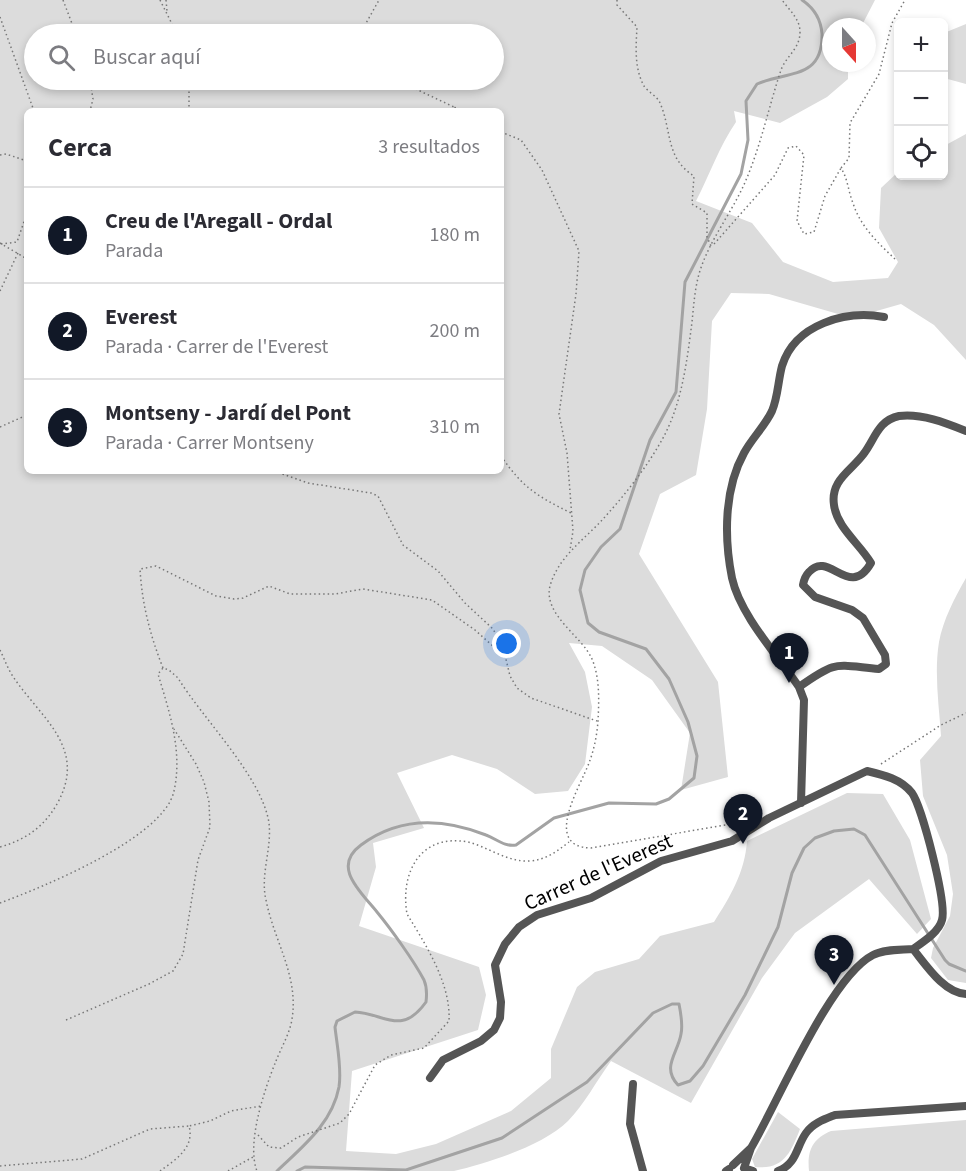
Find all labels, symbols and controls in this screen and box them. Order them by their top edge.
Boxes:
north arrow [822,18,876,72]
map controls [894,18,948,180]
button: + [894,18,948,72]
search box [24,24,504,90]
icon: search [45,41,78,74]
text: Buscar aquí [93,41,201,73]
button: − [894,72,948,126]
button: locate [894,126,948,180]
text: Cerca [48,129,112,166]
text: 3 resultados [378,133,480,161]
text: Creu de l'Aregall - Ordal [105,205,332,237]
text: 1 [62,221,73,249]
text: 180 m [430,221,480,249]
text: Parada [105,237,163,265]
text: Everest [105,301,177,333]
text: 2 [62,317,73,345]
text: 200 m [430,317,480,345]
text: Parada · Carrer de l'Everest [105,333,328,361]
text: Montseny - Jardí del Pont [105,397,351,429]
text: 3 [62,413,73,441]
text: 310 m [430,413,480,441]
text: Parada · Carrer Montseny [105,429,314,457]
your location [492,629,521,658]
pin: 1 [770,634,808,683]
pin: 2 [724,794,762,844]
street label: Carrer de l'Everest [519,826,677,918]
pin: 3 [814,936,854,985]

